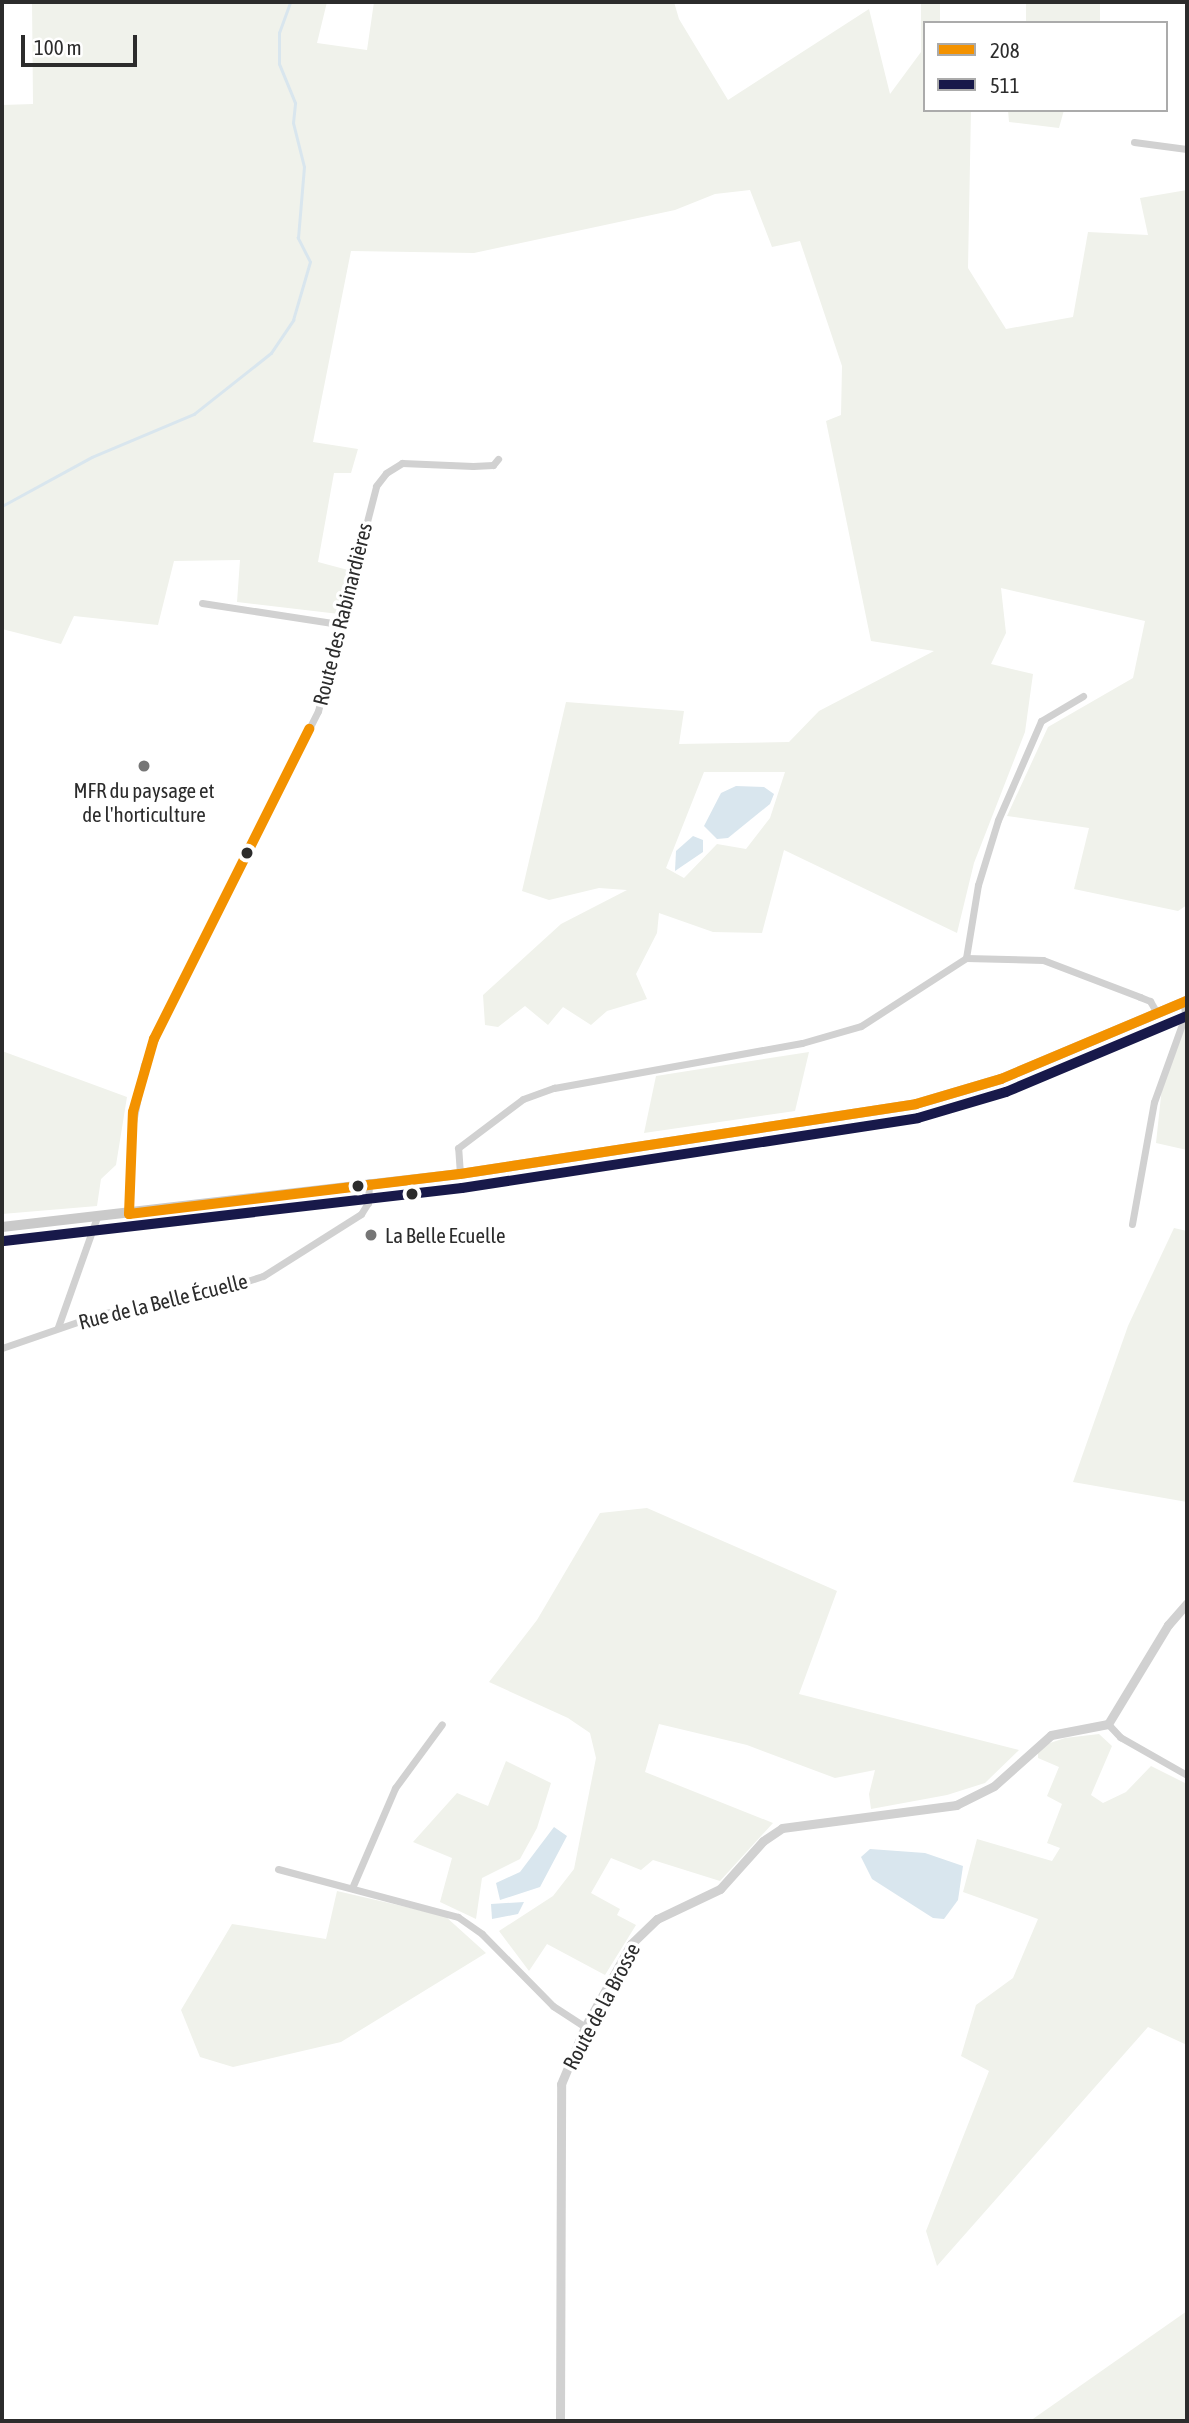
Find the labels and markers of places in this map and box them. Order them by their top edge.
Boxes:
marker: MFR du paysage et de l'horticulture [136,758,152,774]
place label: MFR du paysage et de l'horticulture [73,777,215,827]
unlabelled marker [240,846,254,860]
unlabelled marker [351,1179,365,1193]
unlabelled marker [405,1187,419,1201]
place label: La Belle Ecuelle [385,1222,505,1248]
marker: La Belle Ecuelle [363,1227,379,1243]

